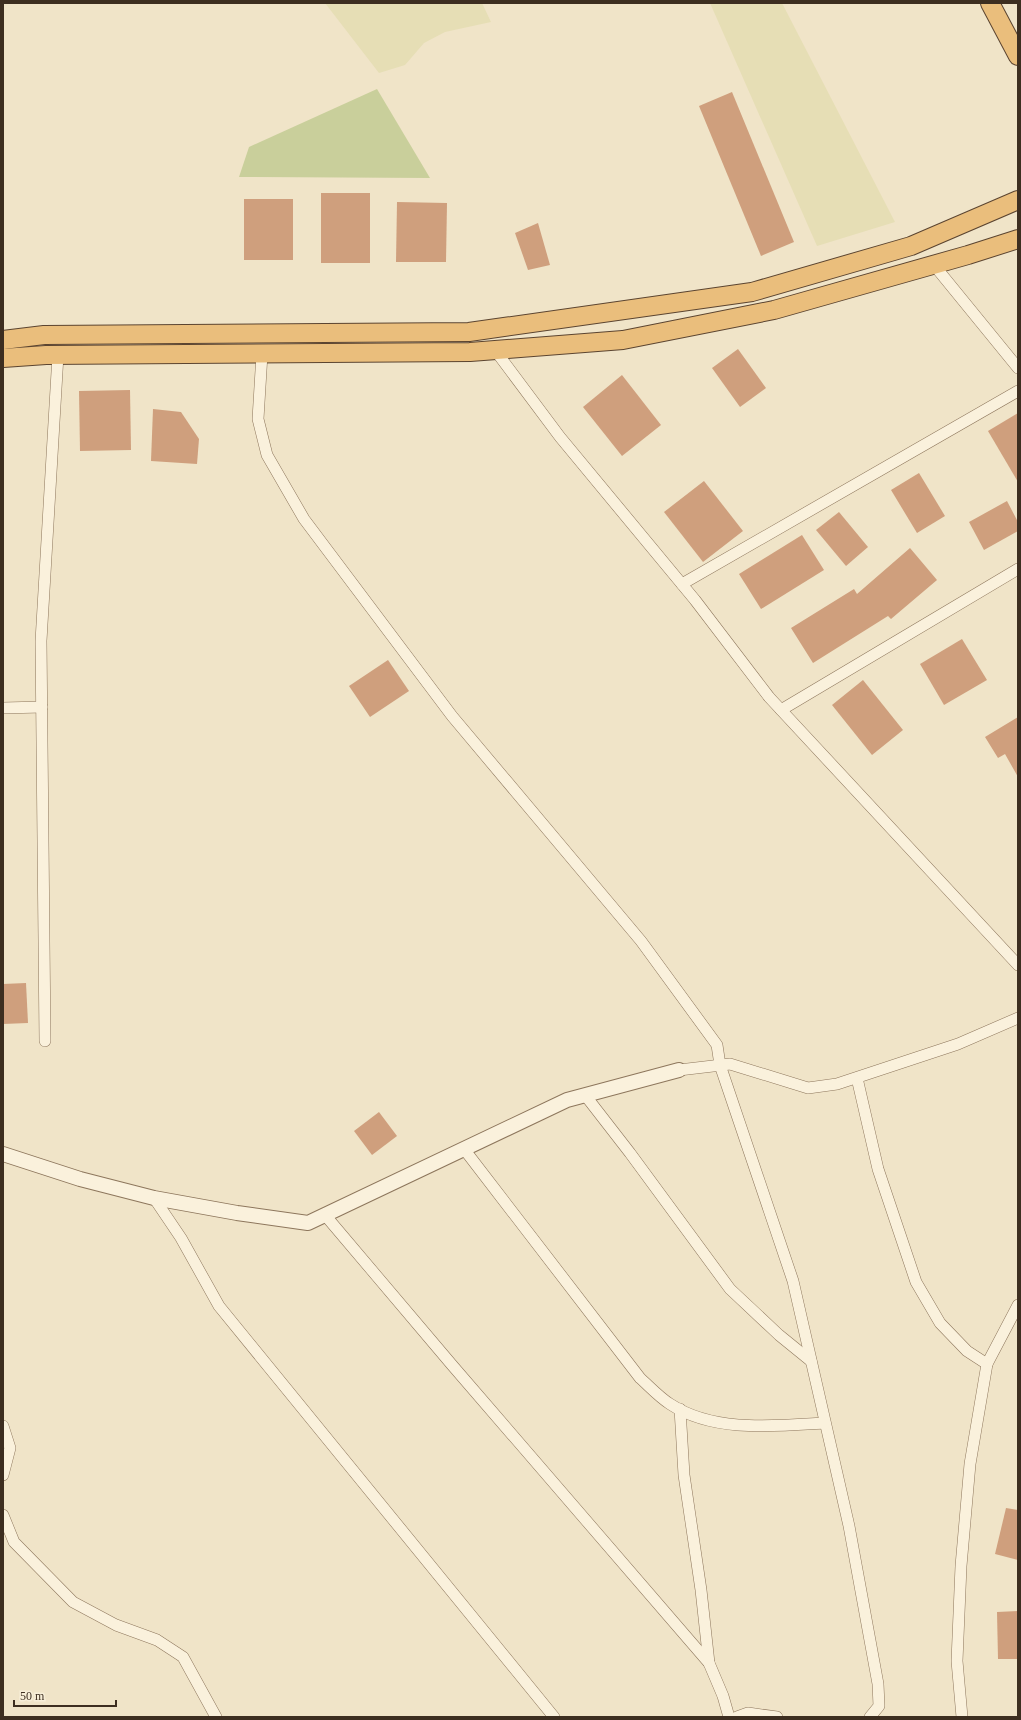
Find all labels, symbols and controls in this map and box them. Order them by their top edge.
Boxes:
scale bar [14,1682,116,1708]
text: 50 m [20,1689,45,1703]

